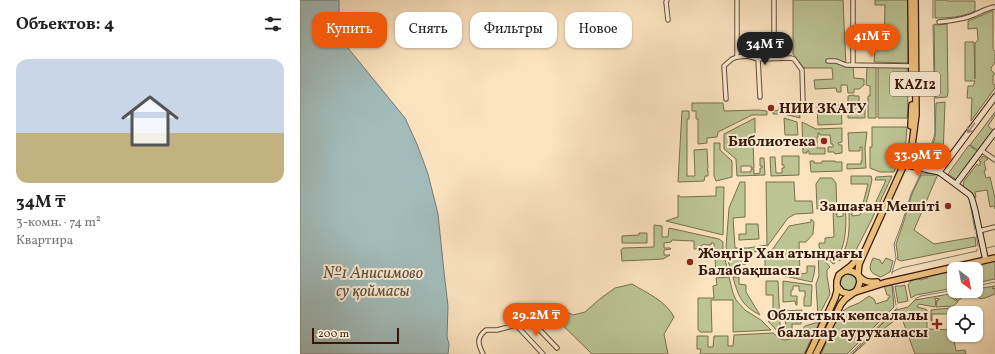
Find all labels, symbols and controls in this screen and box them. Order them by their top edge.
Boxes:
chip: Купить [312,12,387,48]
chip: Снять [395,12,462,48]
chip: Фильтры [470,12,557,48]
chip: Новое [565,12,632,48]
text: Объектов: 4 [16,13,114,36]
icon: filters [262,13,284,35]
pin: 41M ₸ [844,24,900,58]
text: 41M ₸ [854,28,890,46]
pin: 34M ₸ [737,32,793,66]
text: 34M ₸ [746,36,784,54]
road number: KAZ12 [890,72,940,96]
icon: home [114,85,186,157]
place label: НИИ ЗКАТУ [779,99,866,120]
marker: НИИ ЗКАТУ [766,103,776,113]
one-way arrow [967,122,976,133]
place label: Библиотека [728,132,816,153]
marker: Библиотека [819,136,829,146]
pin: 33.9M ₸ [881,143,955,177]
text: 33.9M ₸ [894,147,942,165]
text: 34M ₸ [16,191,66,214]
place label: Зашаған Мешіті [819,197,940,218]
marker: Зашаған Мешіті [943,201,953,211]
text: 3-комн. · 74 m² [16,214,101,232]
text: Квартира [16,232,73,250]
place label: Жәңгір Хан атындағы Балабақшасы [698,244,863,282]
marker: Жәңгір Хан атындағы Балабақшасы [685,257,695,267]
north arrow [947,262,983,298]
map controls [947,262,983,342]
water label: №1 Анисимово су қоймасы [323,263,424,303]
pin: 29.2M ₸ [499,303,573,337]
place label: Облыстық көпсалалы балалар ауруханасы [767,306,928,344]
button: locate [947,306,983,342]
text: 29.2M ₸ [512,307,560,325]
marker: Облыстық көпсалалы балалар ауруханасы [931,318,943,330]
scale bar [312,326,399,345]
text: 200 m [318,327,349,342]

